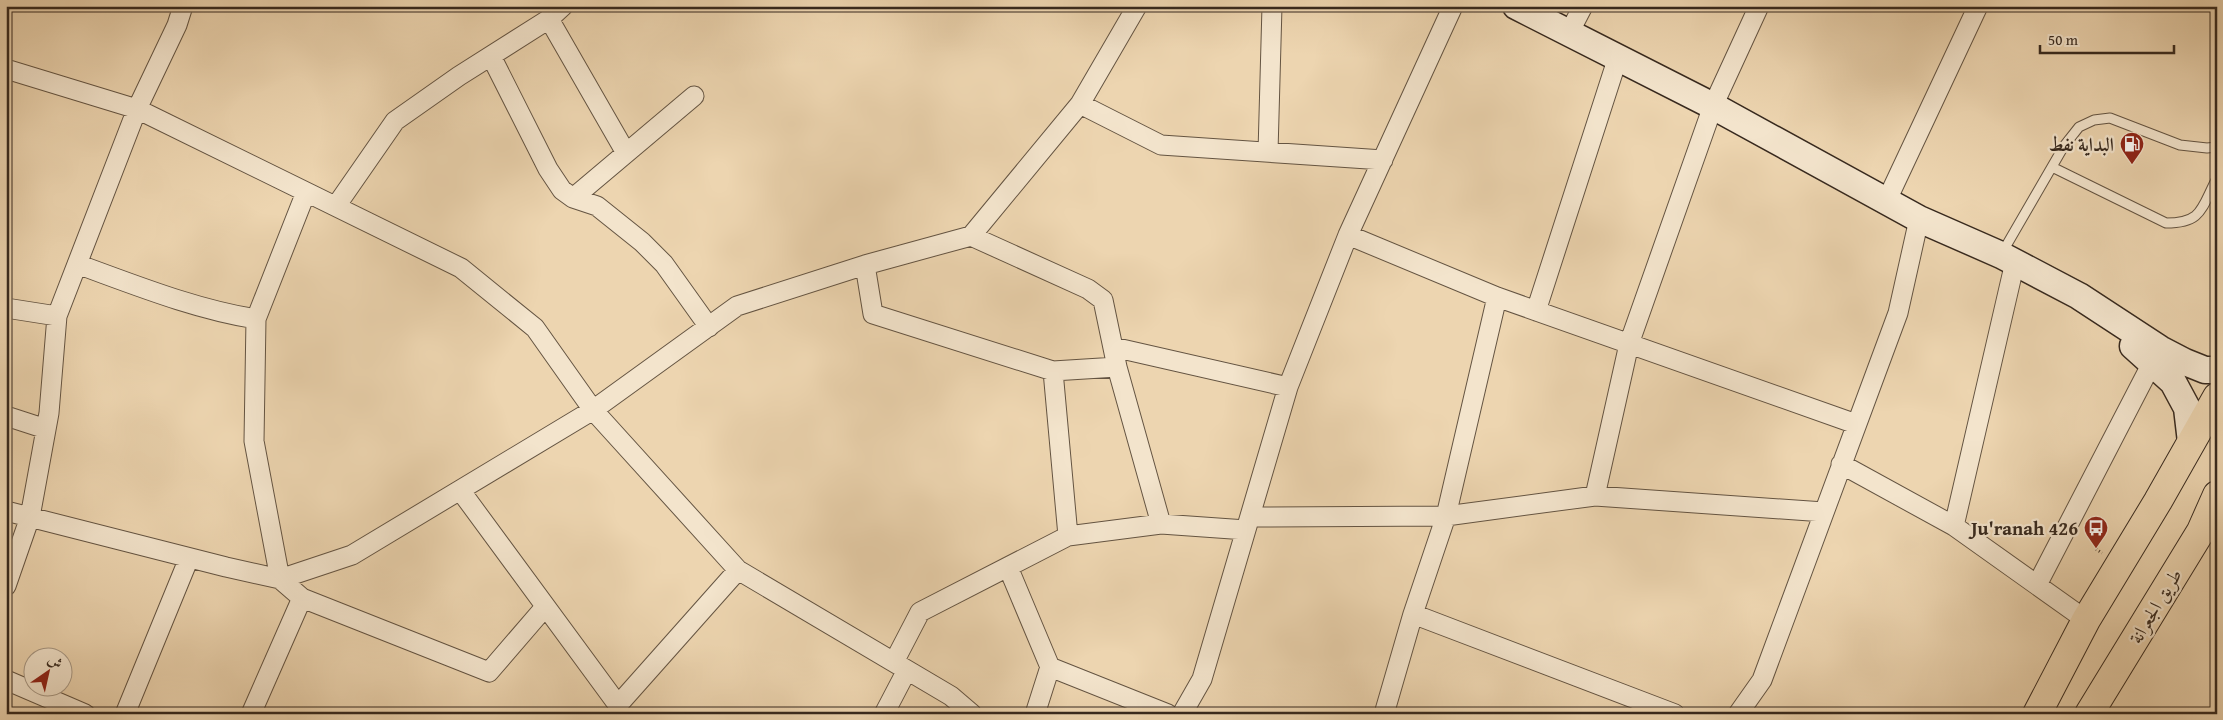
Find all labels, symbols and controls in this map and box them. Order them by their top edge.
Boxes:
scale bar [2040,22,2174,54]
text: 50 m [2048,29,2079,50]
place label: البداية نفط [2049,130,2114,158]
fuel station icon: البداية نفط [2119,131,2145,165]
place label: Ju'ranah 426 [1968,514,2078,542]
bus stop icon: Ju'ranah 426 [2083,515,2109,549]
street label: طريق الجعرانة [2122,563,2188,649]
north arrow [22,648,72,698]
text: ش [44,649,67,673]

